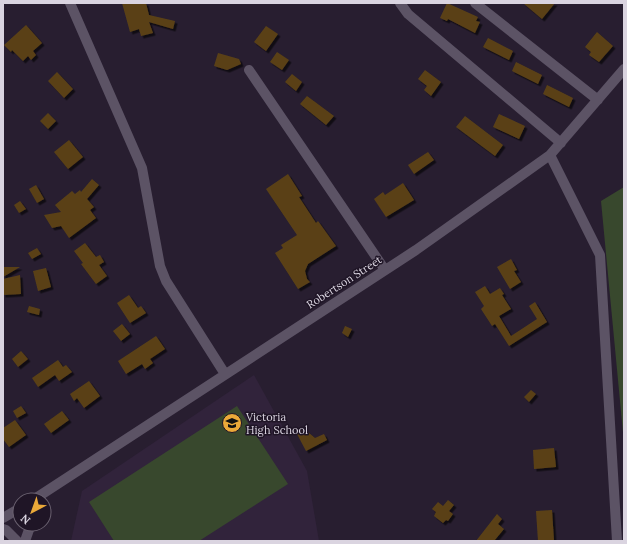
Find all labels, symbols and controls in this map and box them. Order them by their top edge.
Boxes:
street label: Robertson Street [304,252,385,312]
place label: Victoria High School [245,410,308,437]
school or university icon: Victoria High School [221,412,243,434]
north arrow [12,492,52,532]
text: N [17,511,33,528]

